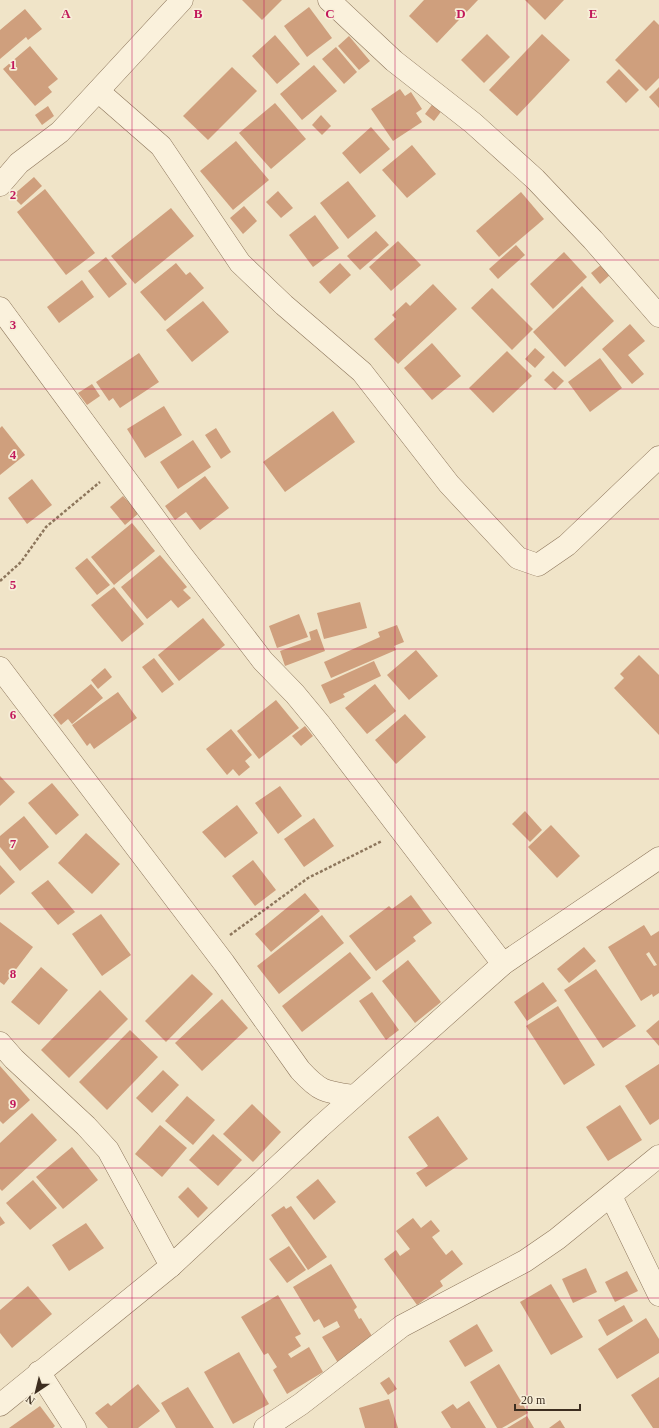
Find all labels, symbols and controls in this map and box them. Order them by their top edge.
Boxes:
text: A [61,6,71,21]
text: B [194,6,203,21]
text: C [325,6,335,21]
text: D [456,6,466,21]
text: E [589,6,597,21]
text: 1 [10,57,16,72]
text: 2 [10,187,16,202]
text: 3 [10,317,17,332]
text: 4 [10,447,17,462]
text: 5 [10,577,17,592]
text: 6 [10,707,17,722]
text: 7 [10,836,17,851]
text: 8 [10,966,17,981]
text: 9 [10,1096,17,1111]
north arrow [16,1372,56,1412]
scale bar [515,1386,580,1412]
text: N [24,1393,37,1407]
text: 20 m [521,1393,546,1407]

